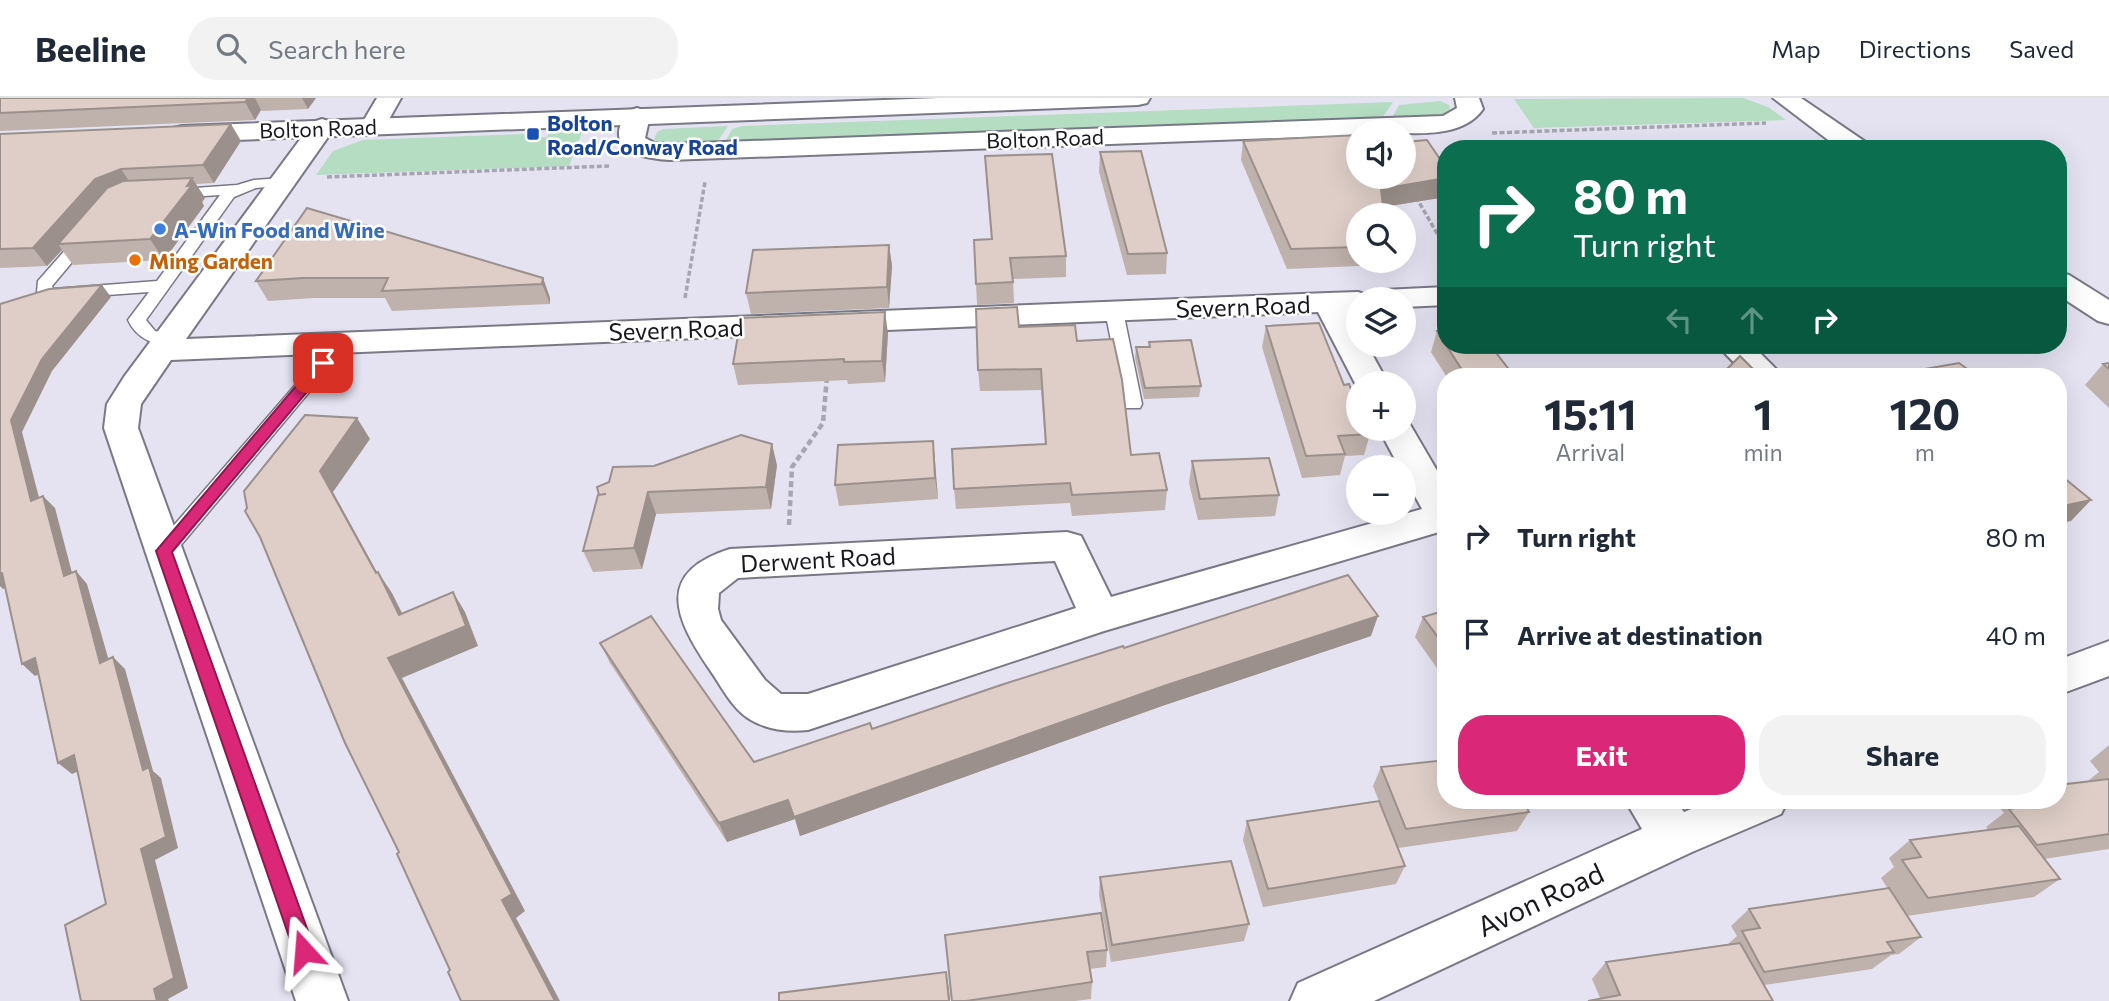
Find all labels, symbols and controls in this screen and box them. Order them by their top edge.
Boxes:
search box [188,17,678,80]
text: Beeline [35,28,146,69]
icon: search [212,29,250,67]
text: Search here [268,33,406,64]
text: Map [1771,34,1821,63]
text: Directions [1859,34,1971,63]
text: Saved [2009,34,2074,63]
place label: Bolton Road/Conway Road [547,110,738,159]
street label: Bolton Road [259,113,377,143]
map controls [1346,119,1416,525]
button: sound [1346,119,1416,189]
street label: Bolton Road [986,123,1104,153]
marker: Bolton Road/Conway Road [525,126,541,142]
text: 80 m [1573,164,1688,224]
icon: right [1458,168,1549,259]
button: search [1346,203,1416,273]
place label: A-Win Food and Wine [174,217,385,242]
marker: A-Win Food and Wine [152,221,168,237]
text: Turn right [1573,224,1716,264]
place label: Ming Garden [149,248,273,273]
marker: Ming Garden [127,252,143,268]
button: layers [1346,287,1416,357]
street label: Severn Road [1175,289,1311,323]
icon: left [1660,301,1698,339]
icon: ahead [1733,301,1771,339]
icon: right [1806,301,1844,339]
street label: Severn Road [608,312,744,346]
pin [293,333,353,393]
icon: arrive [304,344,342,382]
button: + [1346,371,1416,441]
text: 15:11 [1544,387,1637,439]
text: 1 [1754,387,1773,439]
text: 120 [1890,387,1960,439]
text: Arrival [1555,438,1625,466]
text: min [1743,438,1783,466]
text: m [1915,438,1935,466]
button: − [1346,455,1416,525]
icon: right [1458,517,1496,555]
text: Turn right [1517,521,1636,552]
text: 80 m [1986,521,2046,552]
street label: Derwent Road [740,540,896,578]
icon: arrive [1458,615,1496,653]
text: Arrive at destination [1517,619,1763,650]
text: 40 m [1986,619,2046,650]
button: Exit [1458,715,1745,795]
button: Share [1759,715,2046,795]
street label: Avon Road [1471,855,1609,943]
position arrow [267,914,341,988]

